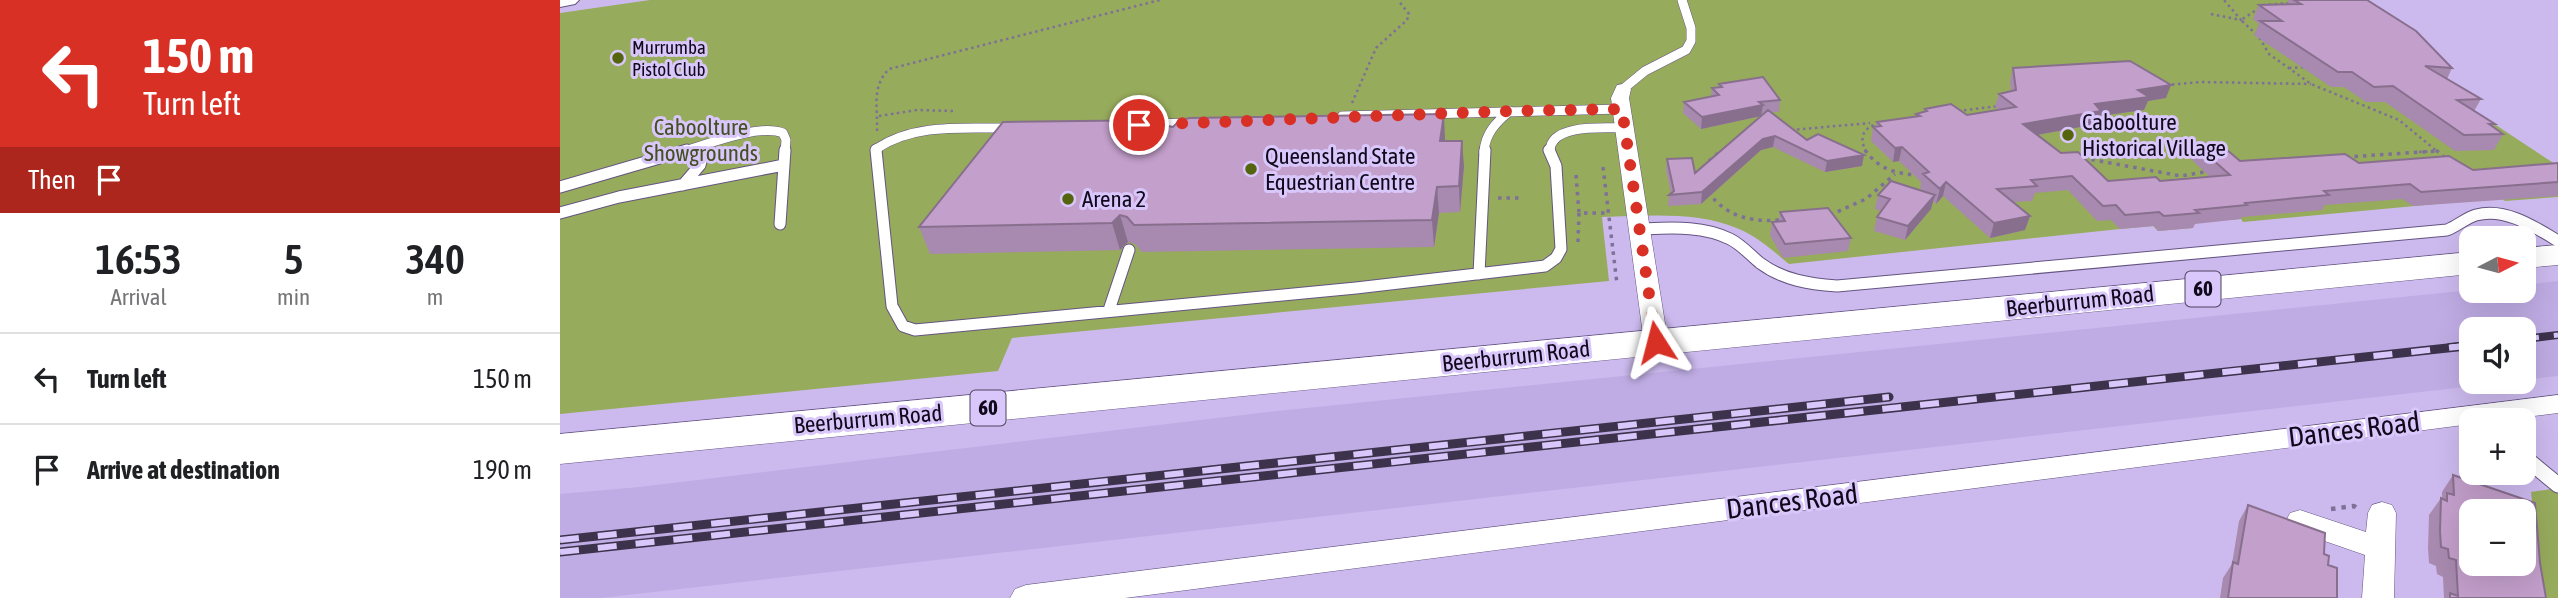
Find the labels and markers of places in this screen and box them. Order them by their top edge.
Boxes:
place label: Murrumba Pistol Club [632,36,706,80]
marker: Murrumba Pistol Club [610,50,626,66]
pin [1109,95,1169,155]
place label: Caboolture Historical Village [2082,109,2226,161]
marker: Caboolture Historical Village [2060,127,2076,143]
place label: Queensland State Equestrian Centre [1265,143,1415,195]
marker: Queensland State Equestrian Centre [1243,161,1259,177]
place label: Arena 2 [1082,186,1146,212]
marker: Arena 2 [1060,191,1076,207]

